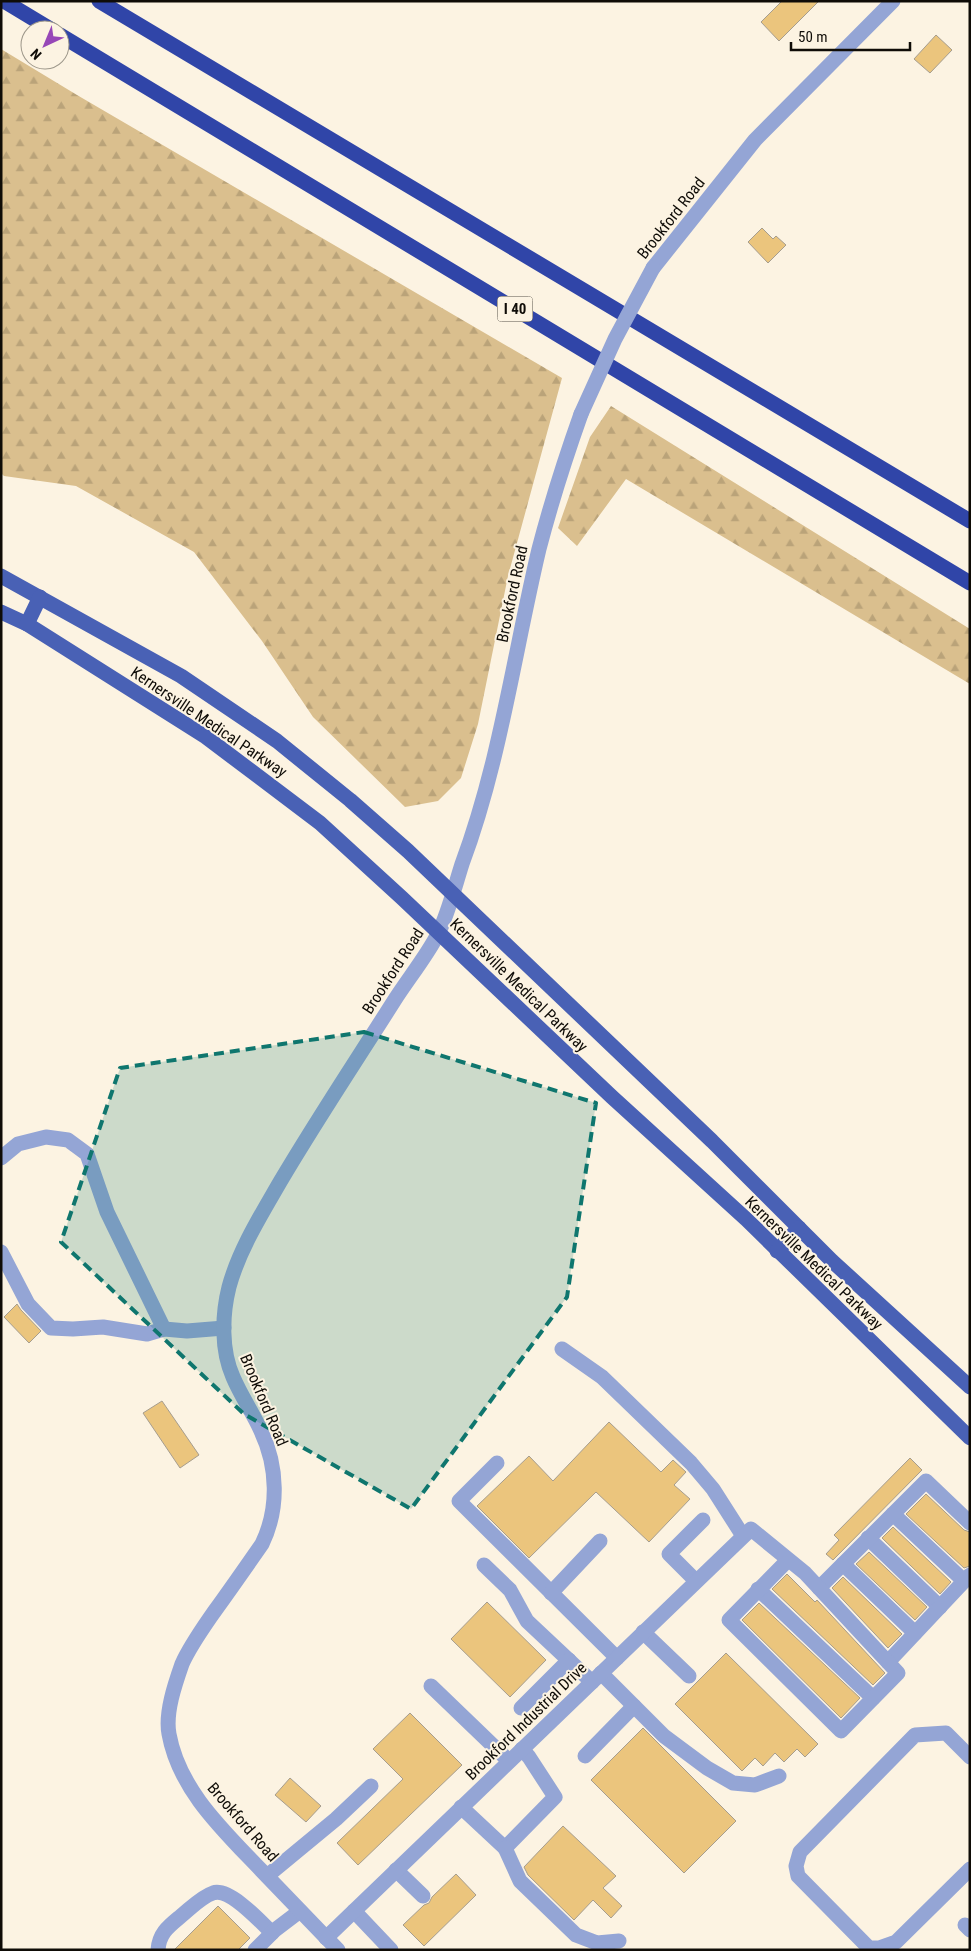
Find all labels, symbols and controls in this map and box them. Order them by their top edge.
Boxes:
north arrow [20,20,70,70]
scale bar [791,20,910,52]
text: 50 m [798,28,828,46]
text: N [27,46,45,63]
street label: Brookford Road [633,173,709,263]
road number: I 40 [498,296,532,322]
street label: Brookford Road [492,544,532,644]
street label: Kernersville Medical Parkway [127,663,291,782]
street label: Kernersville Medical Parkway [446,914,592,1056]
street label: Brookford Road [358,925,428,1017]
street label: Kernersville Medical Parkway [741,1192,887,1334]
street label: Brookford Road [236,1351,292,1449]
street label: Brookford Industrial Drive [461,1658,591,1784]
street label: Brookford Road [204,1779,282,1865]

